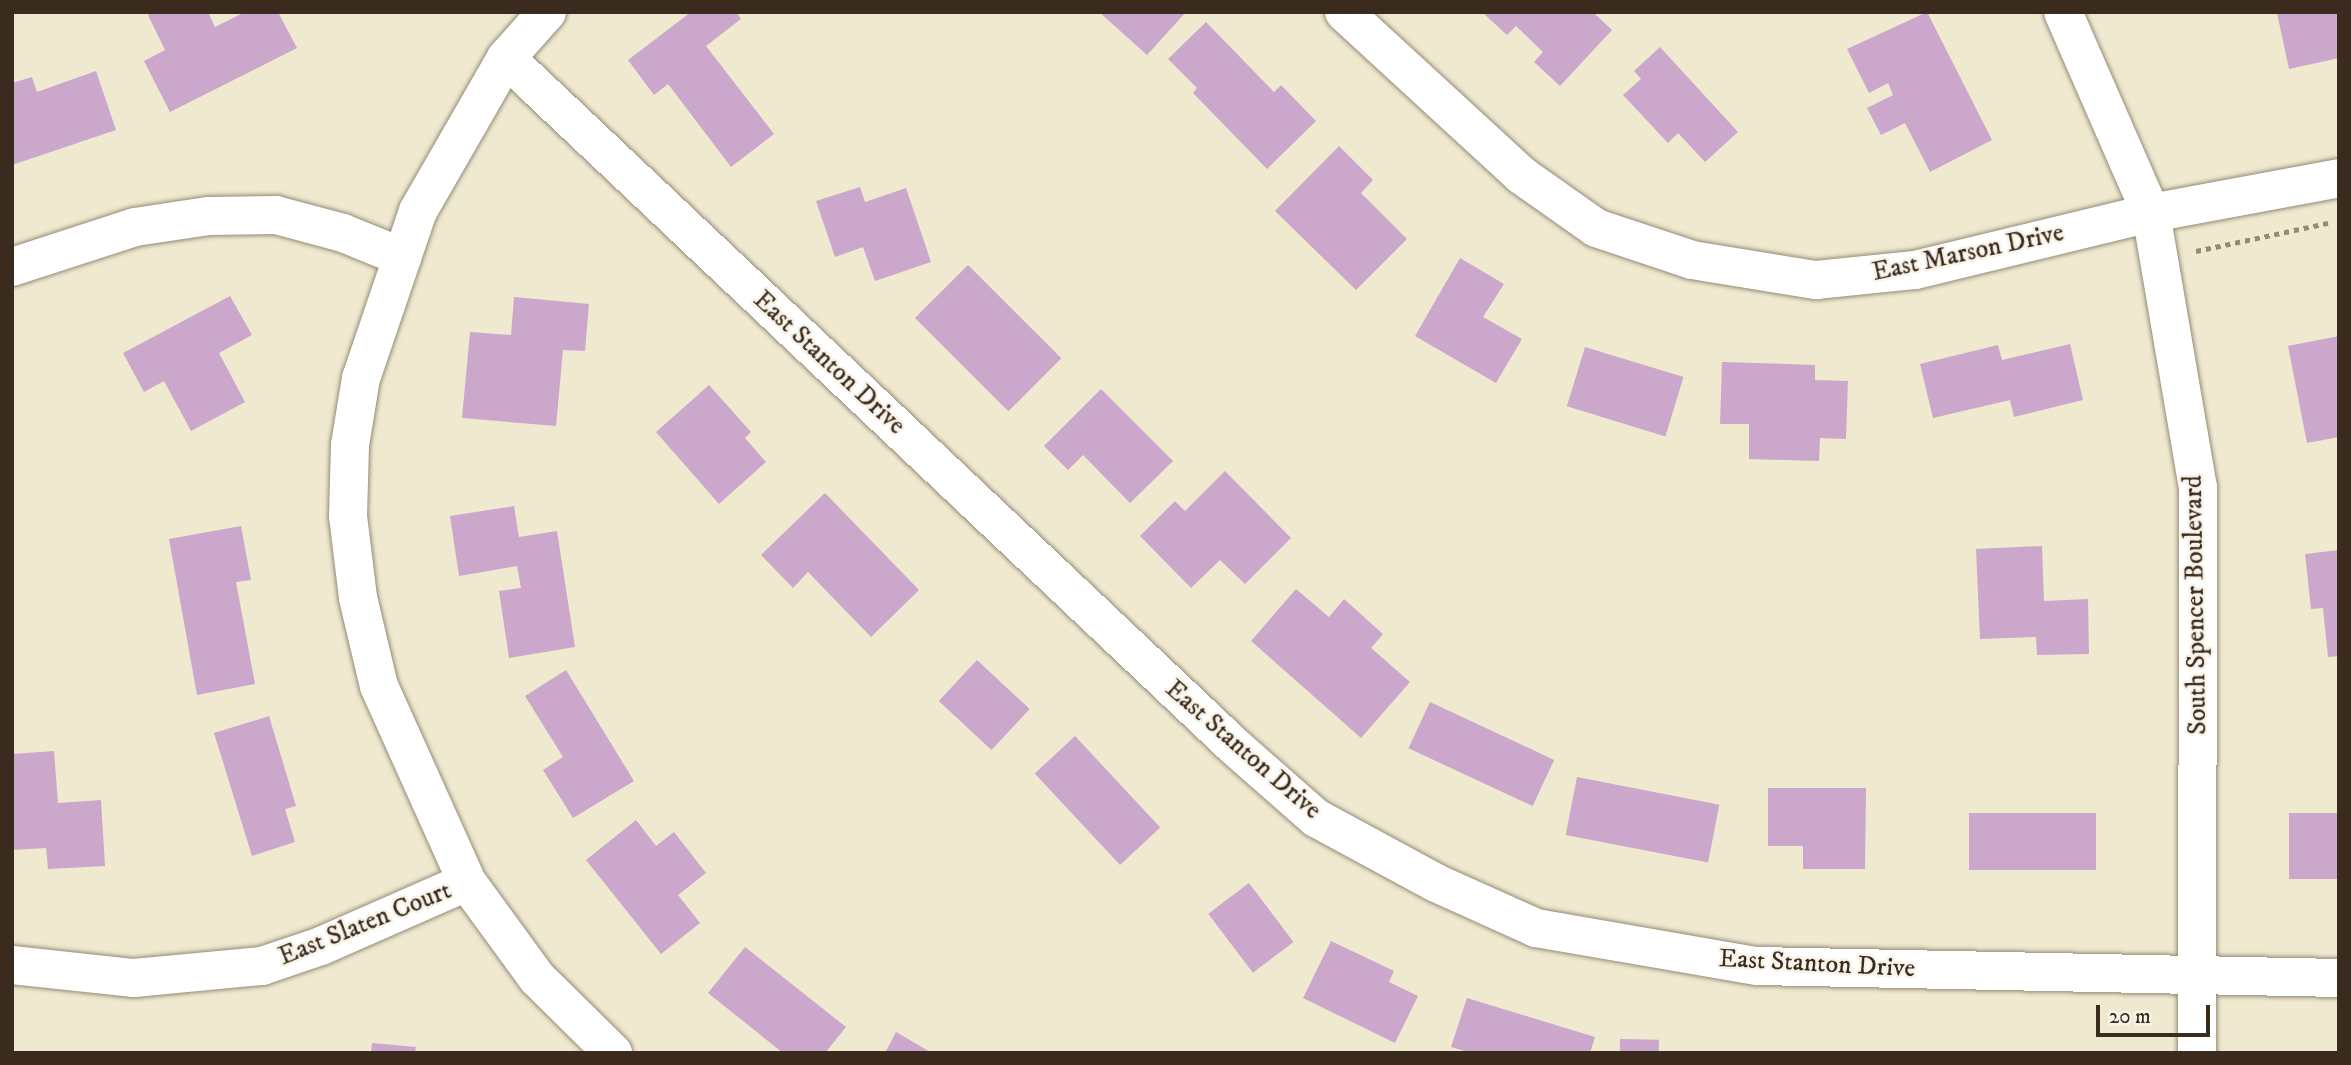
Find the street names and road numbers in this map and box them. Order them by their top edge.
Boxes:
street label: East Marson Drive [1869,217,2067,289]
street label: East Stanton Drive [747,285,911,441]
street label: South Spencer Boulevard [2178,475,2214,735]
street label: East Stanton Drive [1159,674,1327,826]
street label: East Slaten Court [274,875,456,973]
street label: East Stanton Drive [1718,943,1916,985]

